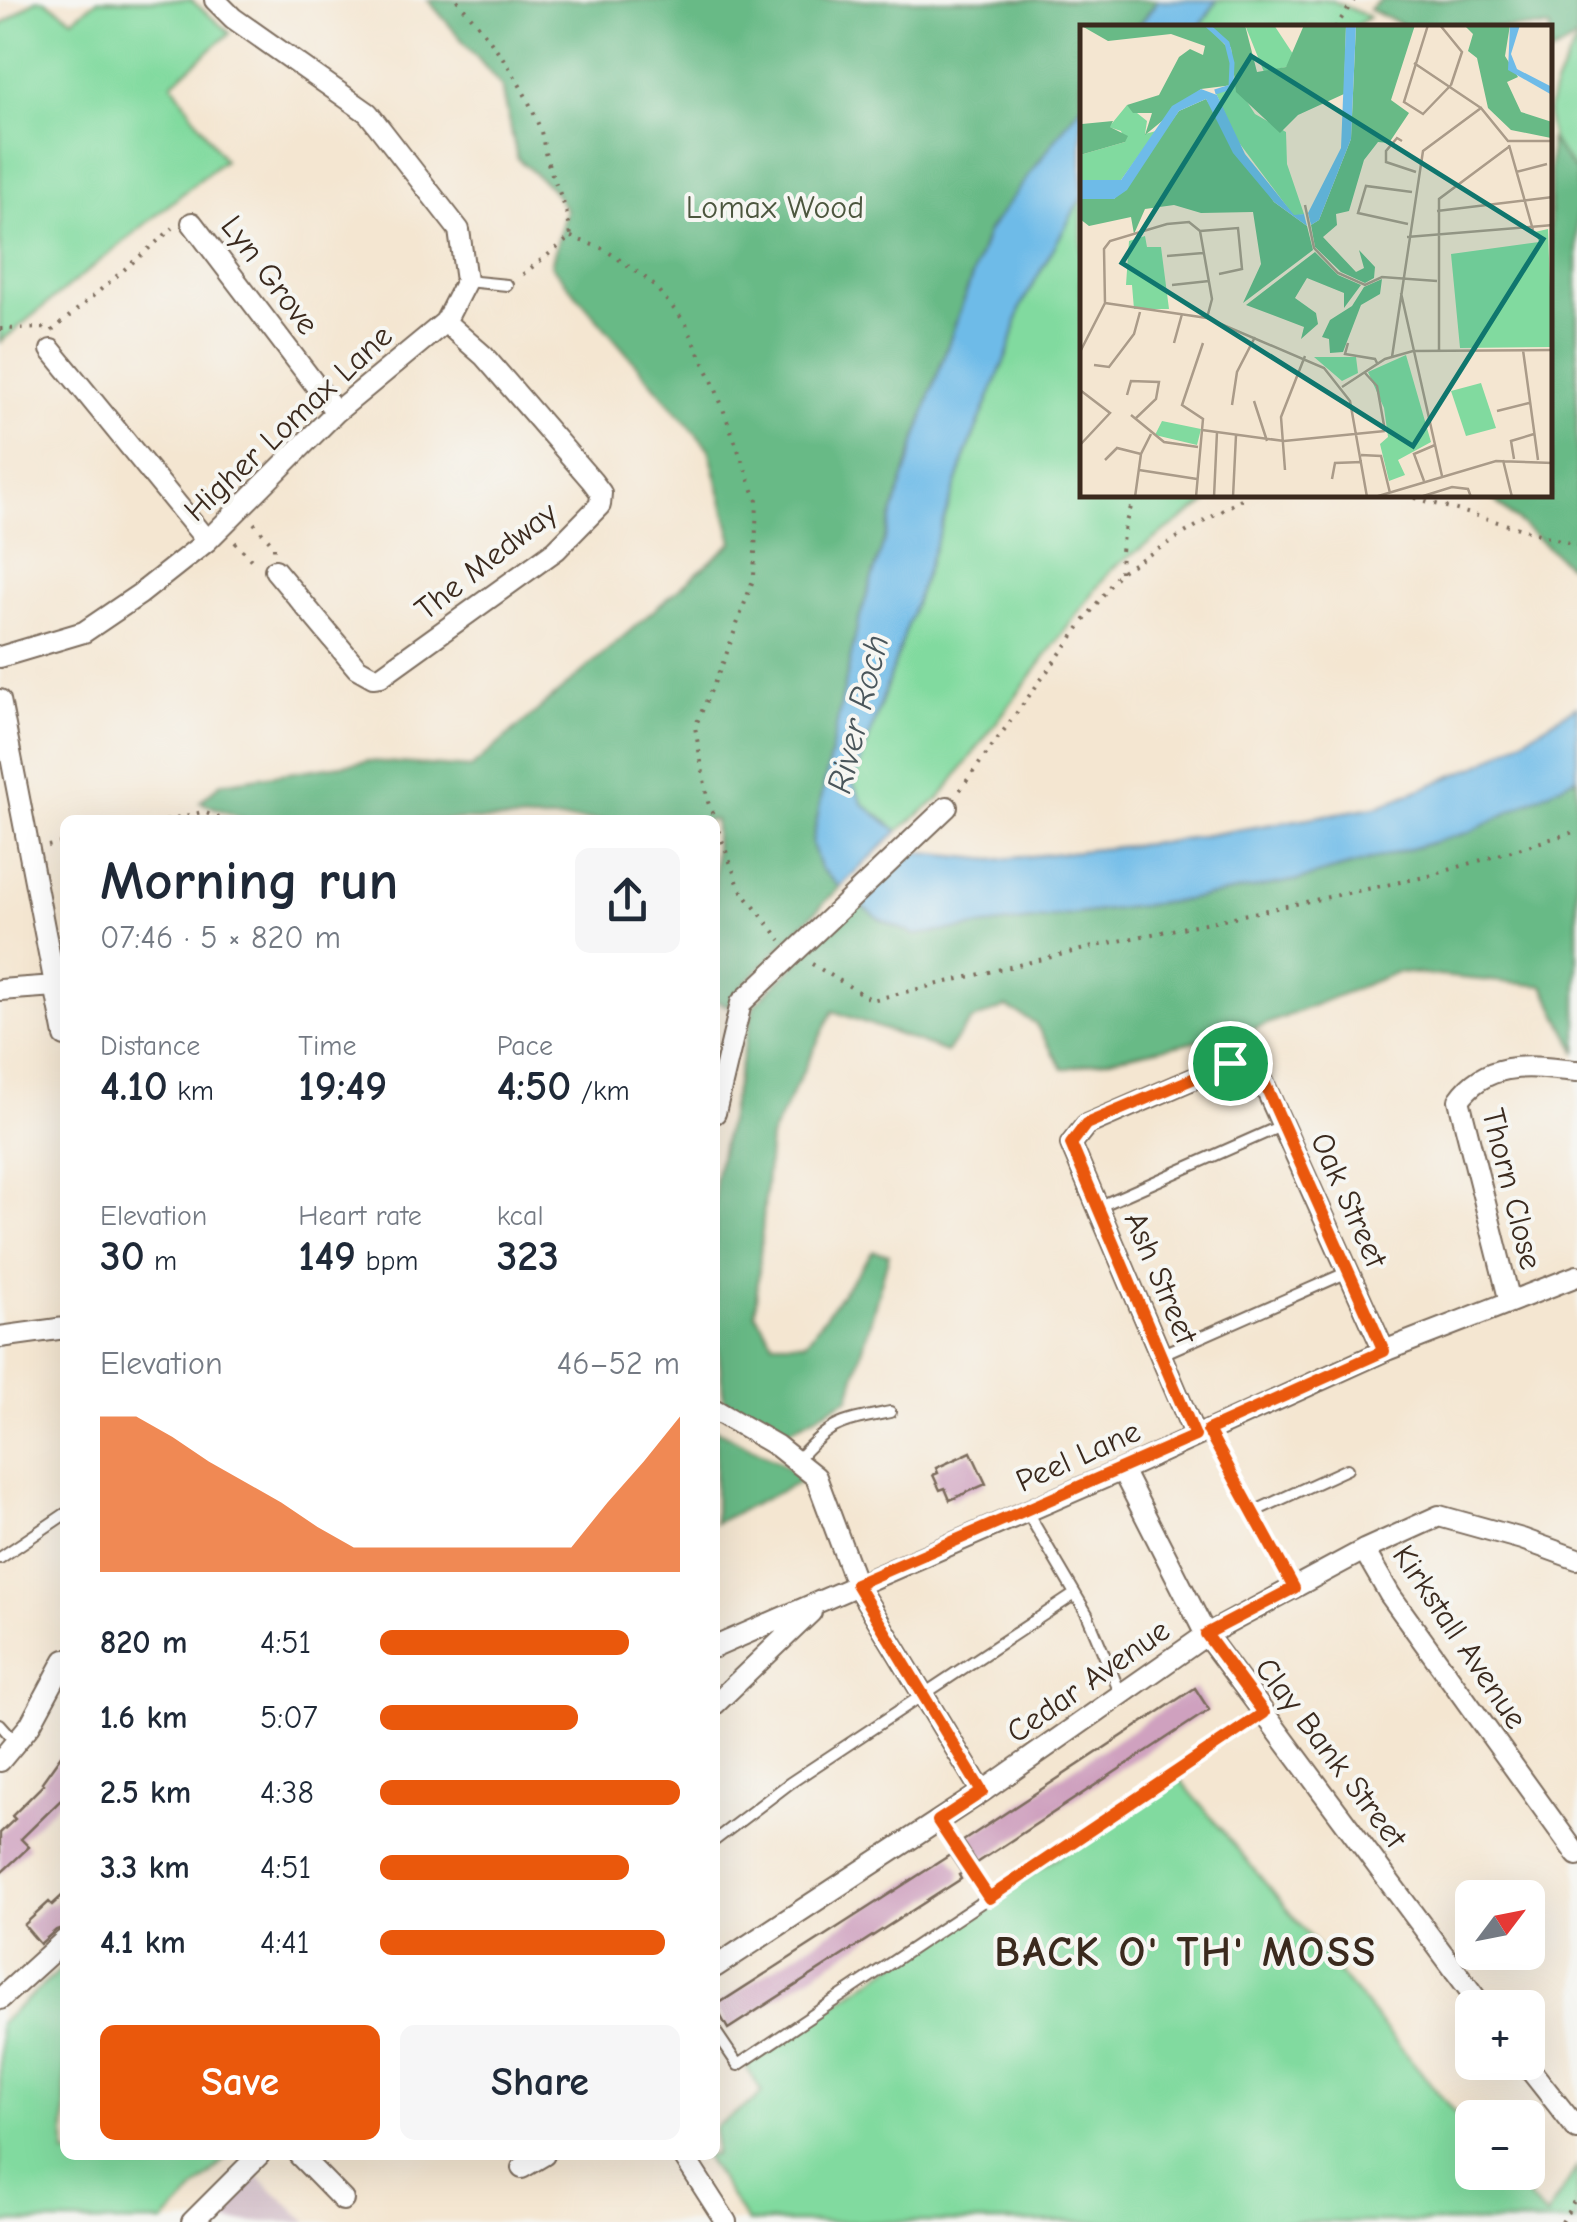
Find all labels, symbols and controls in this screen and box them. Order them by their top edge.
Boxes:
inset map [1080,25,1552,498]
park label: Lomax Wood [686,189,864,226]
street label: Lyn Grove [213,208,327,342]
street label: Higher Lomax Lane [176,317,400,529]
street label: The Medway [408,494,565,628]
water label: River Roch [819,631,897,797]
button: share [575,848,680,953]
text: Morning run [100,849,398,913]
text: 07:46 · 5 × 820 m [100,919,341,956]
pin [1188,1021,1273,1106]
text: Distance [100,1030,200,1062]
text: Time [298,1030,356,1062]
text: Pace [497,1030,553,1062]
icon: arrive [1203,1036,1258,1091]
text: 4.10 [100,1062,168,1111]
text: 19:49 [298,1062,387,1111]
text: 4:50 [497,1062,571,1111]
text: km [168,1075,214,1107]
text: /km [571,1075,630,1107]
street label: Thorn Close [1474,1105,1550,1273]
street label: Oak Street [1303,1127,1395,1274]
text: Elevation [100,1200,207,1232]
text: Heart rate [298,1200,422,1232]
text: kcal [497,1200,544,1232]
street label: Ash Street [1117,1206,1206,1350]
text: 30 [100,1232,145,1281]
text: 149 [298,1232,356,1281]
text: 323 [497,1232,559,1281]
text: m [145,1245,177,1277]
text: bpm [356,1245,418,1277]
text: Elevation [100,1345,223,1382]
text: 46–52 m [557,1345,680,1382]
street label: Peel Lane [1010,1412,1146,1500]
street label: Kirkstall Avenue [1385,1538,1535,1736]
street label: Cedar Avenue [1000,1611,1176,1751]
text: 820 m [100,1624,188,1661]
text: 4:51 [260,1624,311,1661]
street label: Clay Bank Street [1247,1651,1415,1856]
text: 1.6 km [100,1699,188,1736]
text: 5:07 [260,1699,318,1736]
text: 2.5 km [100,1774,191,1811]
text: 4:38 [260,1774,314,1811]
text: 3.3 km [100,1849,190,1886]
text: 4:51 [260,1849,311,1886]
north arrow [1455,1880,1545,1970]
map controls [1455,1880,1545,2190]
text: 4.1 km [100,1924,186,1961]
text: 4:41 [260,1924,309,1961]
district label: BACK O' TH' MOSS [994,1928,1378,1977]
button: + [1455,1990,1545,2080]
button: Save [100,2025,380,2140]
button: Share [400,2025,680,2140]
button: − [1455,2100,1545,2190]

